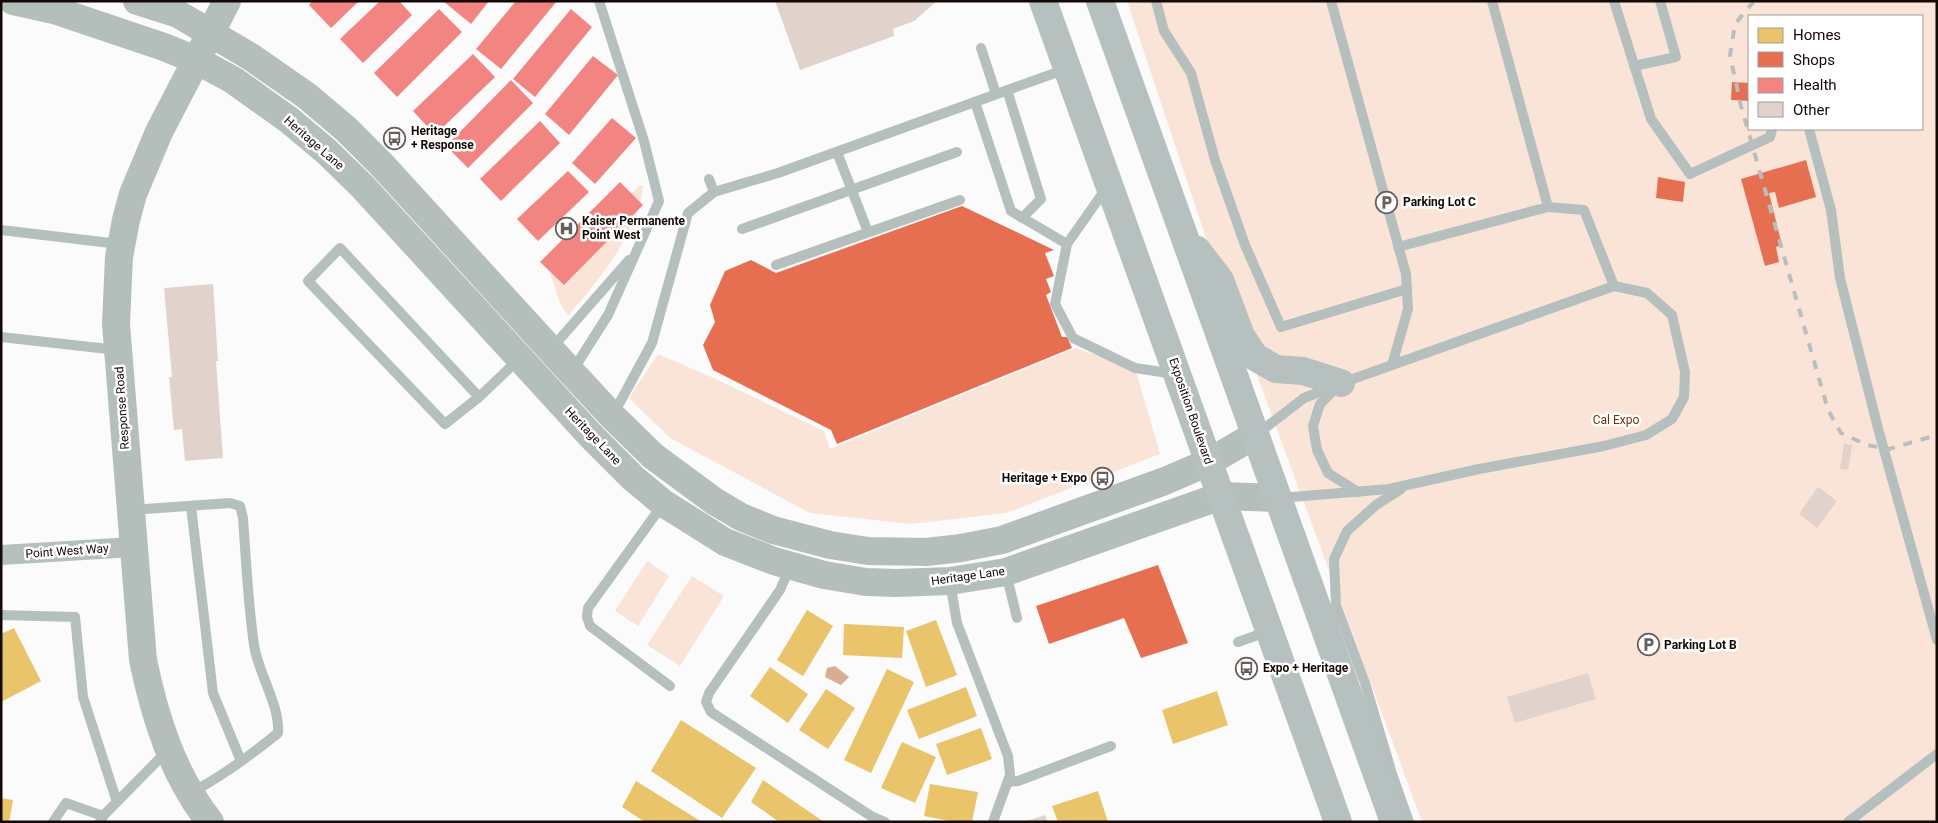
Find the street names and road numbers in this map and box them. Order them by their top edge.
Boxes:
street label: Heritage Lane [281,113,347,173]
street label: Exposition Boulevard [1166,356,1216,466]
street label: Response Road [112,366,132,450]
street label: Heritage Lane [562,404,624,468]
street label: Point West Way [25,541,109,561]
street label: Heritage Lane [930,564,1006,588]

